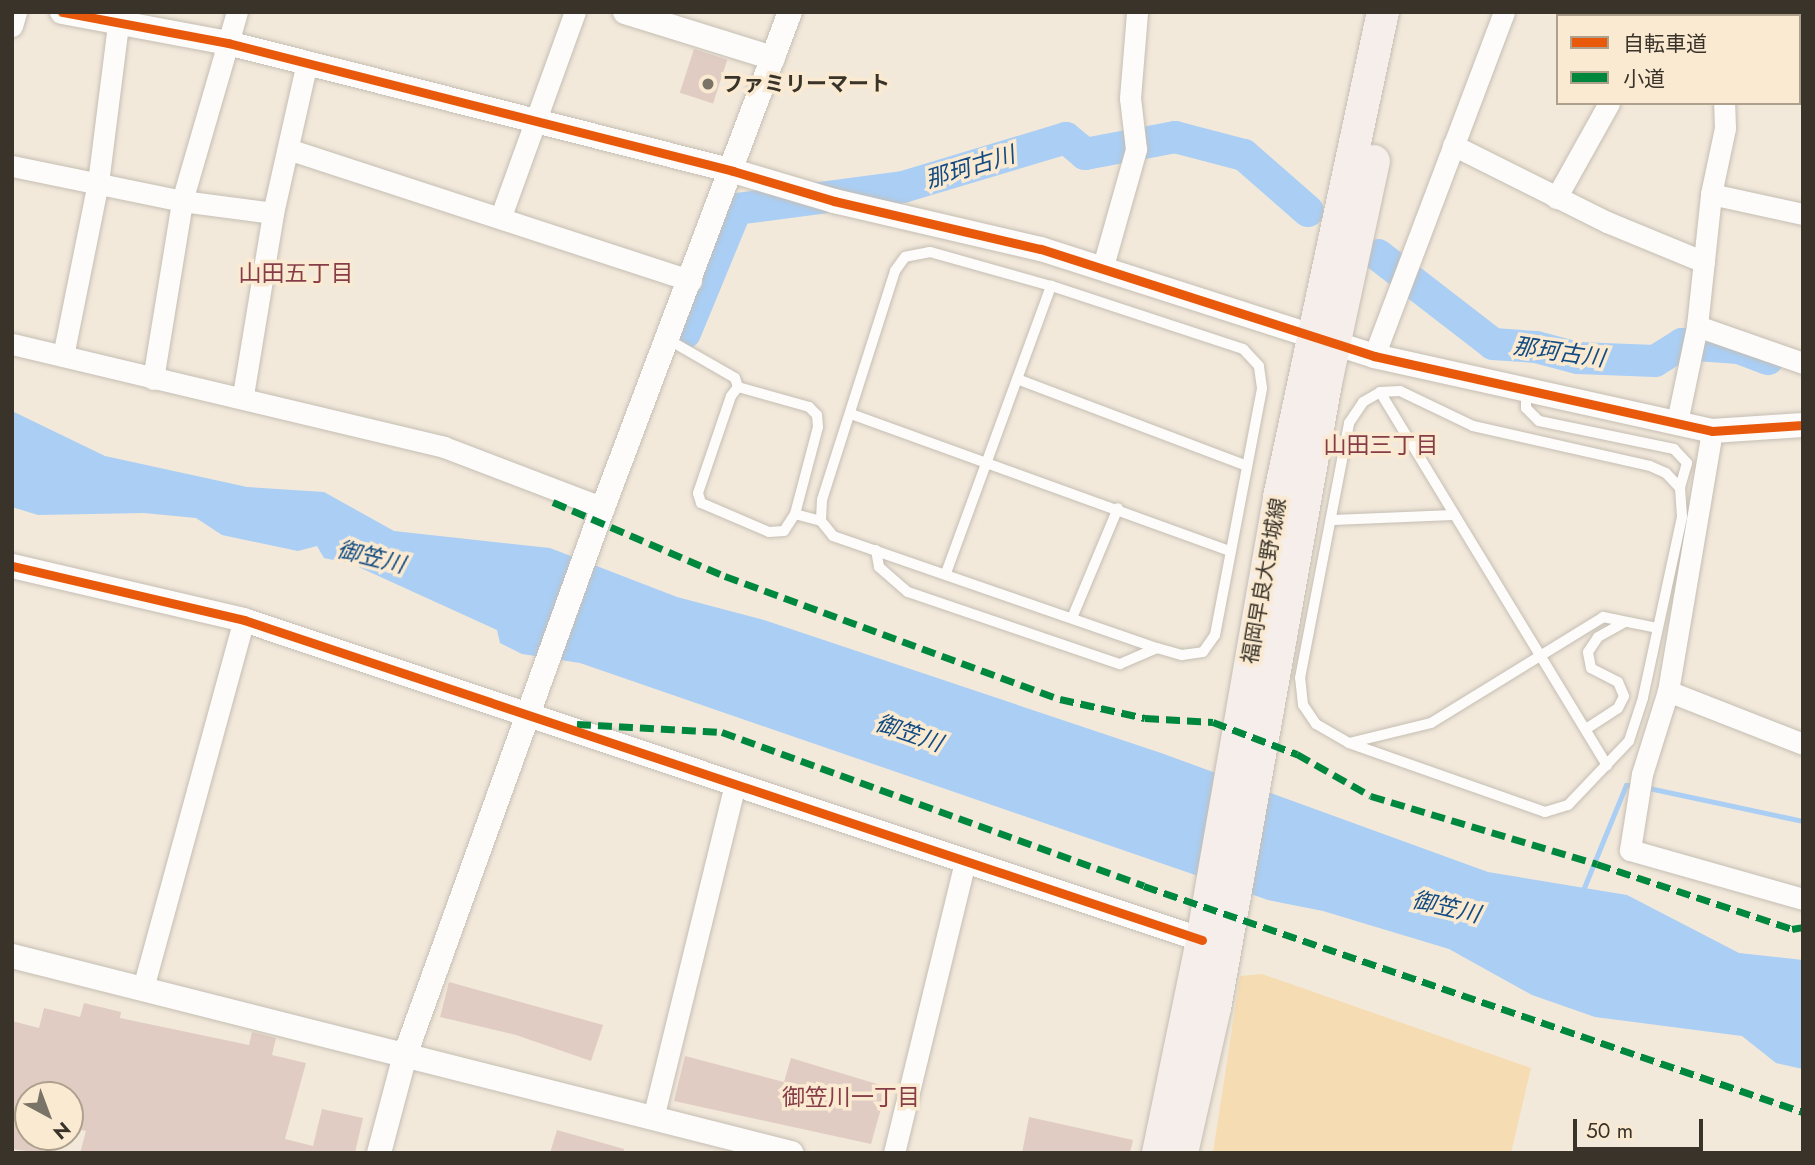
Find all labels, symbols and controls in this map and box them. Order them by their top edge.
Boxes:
legend [1556,14,1801,105]
text: 自転車道 [1623,29,1707,59]
text: 小道 [1623,64,1665,94]
place label: ファミリーマート [722,71,890,97]
marker: ファミリーマート [700,76,716,92]
water label: 那珂古川 [922,140,1018,194]
district label: 山田五丁目 [239,259,353,287]
water label: 那珂古川 [1512,332,1606,372]
district label: 山田三丁目 [1324,431,1438,459]
street label: 福岡早良大野城線 [1237,496,1291,666]
water label: 御笠川 [334,535,408,579]
water label: 御笠川 [872,709,946,757]
water label: 御笠川 [1409,886,1483,928]
north arrow [14,1081,84,1151]
district label: 御笠川一丁目 [782,1083,920,1111]
scale bar [1577,1106,1706,1150]
text: N [47,1116,76,1146]
text: 50 m [1586,1116,1633,1146]

